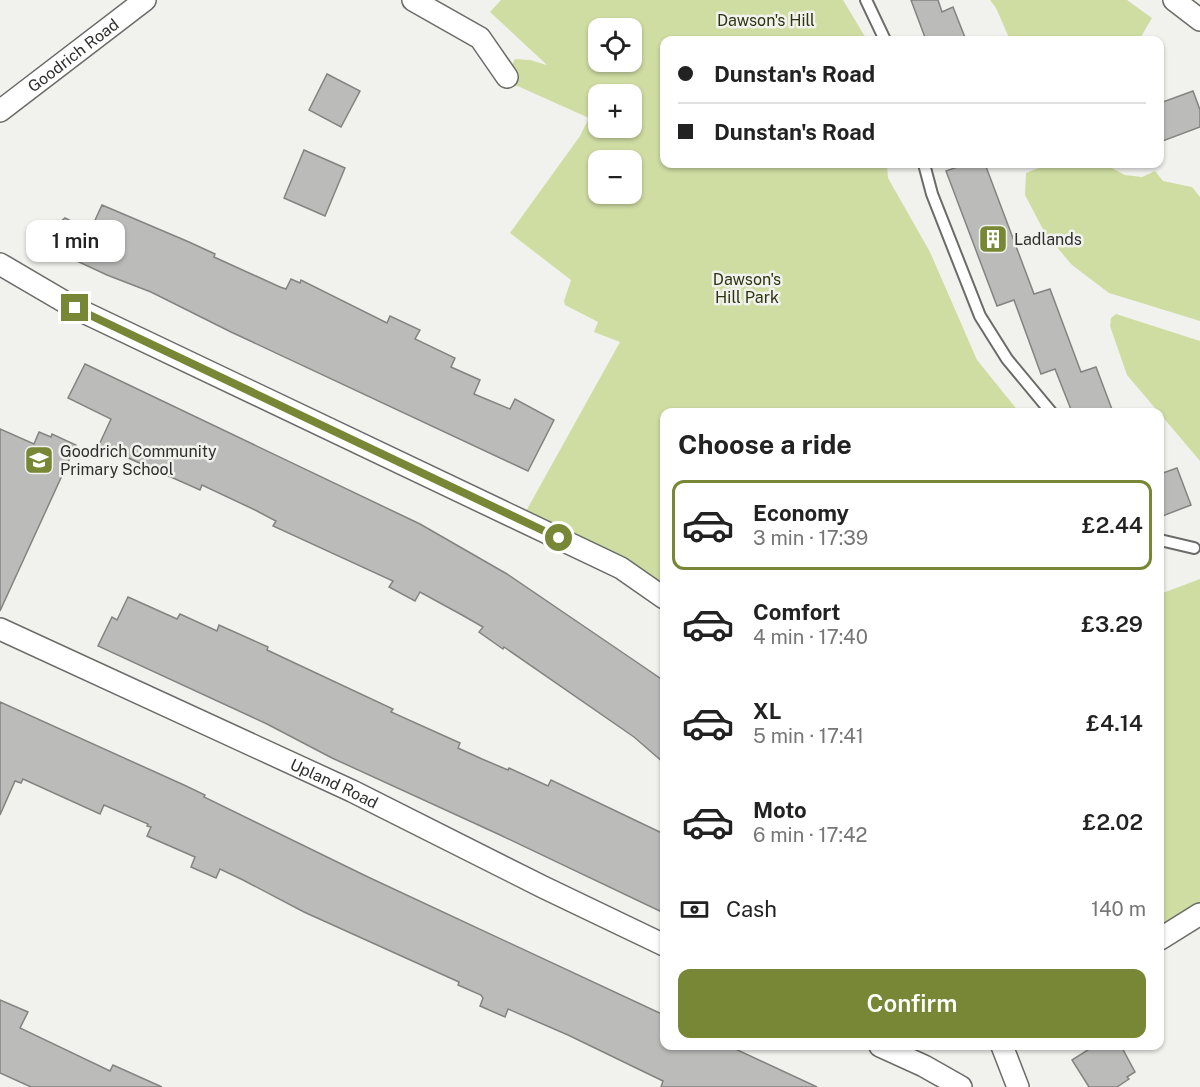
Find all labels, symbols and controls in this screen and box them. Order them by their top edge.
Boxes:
park label: Dawson's Hill [717,11,815,30]
street label: Goodrich Road [24,14,122,96]
map controls [588,18,642,204]
button: locate [588,18,642,72]
text: Dunstan's Road [714,61,875,87]
button: + [588,84,642,138]
text: Dunstan's Road [714,119,875,145]
button: − [588,150,642,204]
callout: 1 min [26,221,124,263]
building icon: Ladlands [977,223,1009,255]
text: 1 min [52,229,99,253]
place label: Ladlands [1014,230,1082,249]
park label: Dawson's Hill Park [713,270,781,307]
route end [61,294,88,321]
text: Choose a ride [678,428,852,460]
place label: Goodrich Community Primary School [60,442,217,479]
school or university icon: Goodrich Community Primary School [23,444,55,476]
icon: car [681,498,735,552]
text: Economy [753,500,849,526]
text: £2.44 [1082,512,1143,538]
route start [545,524,572,551]
text: 3 min · 17:39 [753,526,868,550]
icon: car [681,597,735,651]
text: Comfort [753,599,840,625]
text: £3.29 [1081,611,1143,637]
text: 4 min · 17:40 [753,625,868,649]
icon: car [681,696,735,750]
text: XL [753,698,781,724]
text: £4.14 [1086,710,1143,736]
text: 5 min · 17:41 [753,724,864,748]
street label: Upland Road [287,754,381,812]
icon: car [681,795,735,849]
text: Moto [753,797,807,823]
text: £2.02 [1083,809,1143,835]
text: 6 min · 17:42 [753,823,867,847]
icon: cash [678,893,711,926]
text: Cash [726,896,777,922]
text: 140 m [1091,897,1146,921]
button: Confirm [678,969,1146,1038]

